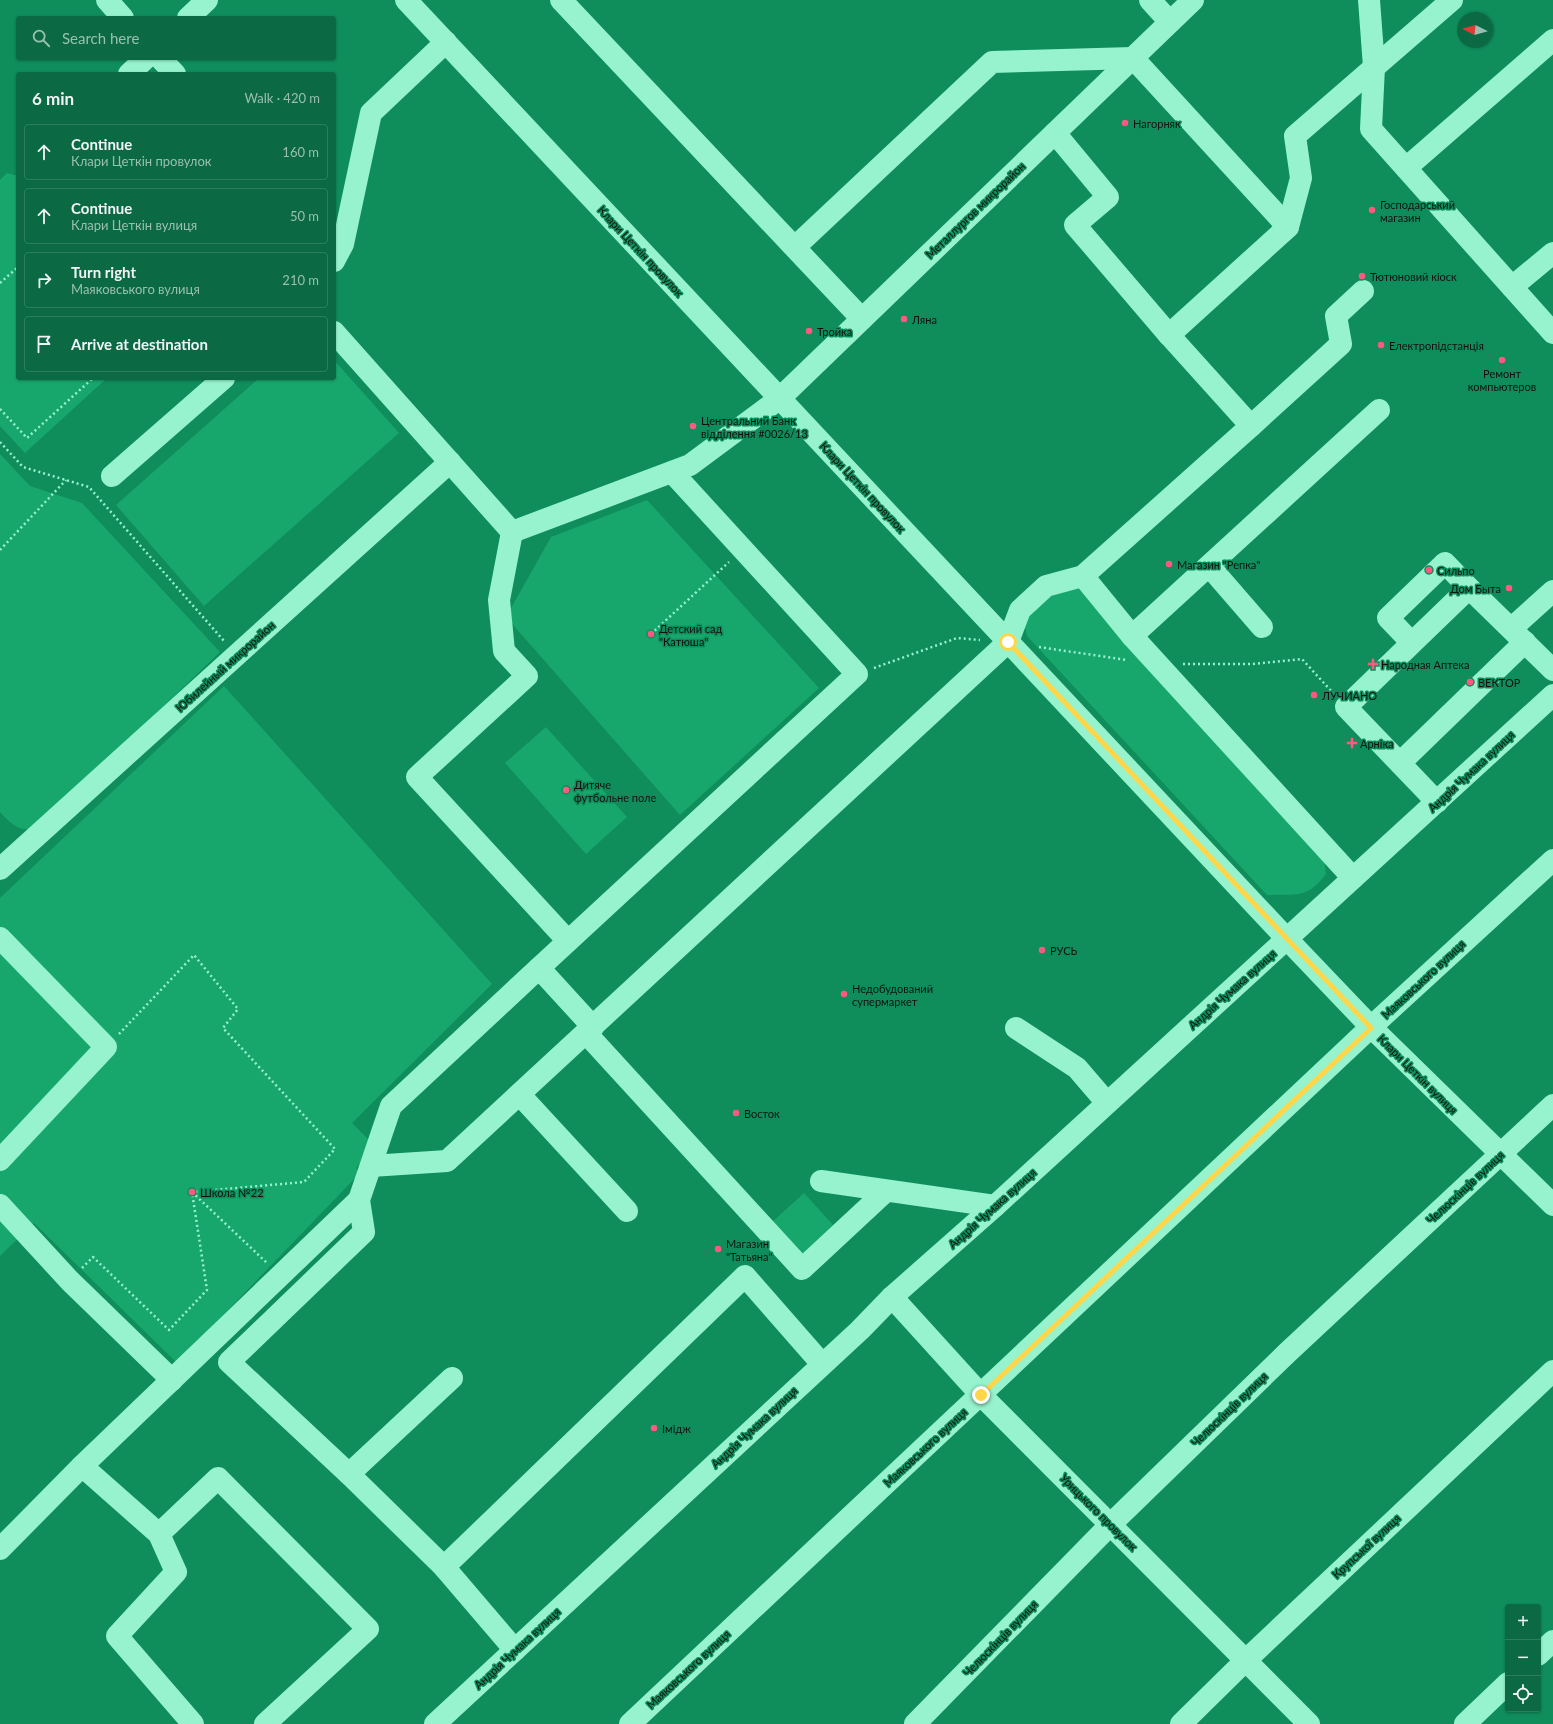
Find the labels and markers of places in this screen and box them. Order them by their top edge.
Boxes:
place label: Нагорняк [1133,117,1181,130]
marker: Нагорняк [1120,118,1130,128]
place label: Господарський магазин [1380,198,1455,224]
marker: Господарський магазин [1367,205,1377,215]
place label: Тютюновий кіоск [1370,270,1457,283]
marker: Тютюновий кіоск [1357,271,1367,281]
place label: Ляна [911,313,937,326]
marker: Ляна [899,314,909,324]
place label: Тройка [817,325,852,338]
marker: Тройка [804,326,814,336]
place label: Електропідстанція [1389,339,1484,352]
marker: Електропідстанція [1376,340,1386,350]
marker: Ремонт компьютеров [1497,355,1507,365]
place label: Ремонт компьютеров [1468,367,1536,393]
place label: Центральний Банк відділення #0026/13 [701,414,808,440]
marker: Центральний Банк відділення #0026/13 [688,421,698,431]
place label: Магазин "Репка" [1177,558,1260,571]
marker: Магазин "Репка" [1164,559,1174,569]
place label: Сильпо [1437,564,1475,577]
marker: Сильпо [1424,565,1434,575]
place label: Дом Быта [1450,582,1501,595]
marker: Дом Быта [1504,583,1514,593]
place label: Детский сад "Катюша" [659,622,723,648]
marker: Детский сад "Катюша" [646,629,656,639]
place label: Народная Аптека [1381,658,1470,671]
marker: Народная Аптека [1368,659,1378,669]
place label: ВЕКТОР [1478,676,1521,689]
marker: ВЕКТОР [1465,677,1475,687]
place label: ЛУЧИАНО [1321,689,1377,702]
marker: ЛУЧИАНО [1309,690,1319,700]
place label: Арніка [1360,737,1394,750]
marker: Арніка [1347,738,1357,748]
place label: Дитяче футбольне поле [574,778,657,804]
marker: Дитяче футбольне поле [561,785,571,795]
place label: РУСЬ [1050,944,1078,957]
marker: РУСЬ [1037,945,1047,955]
place label: Недобудований супермаркет [852,982,933,1008]
marker: Недобудований супермаркет [839,989,849,999]
place label: Восток [744,1107,780,1120]
marker: Восток [731,1108,741,1118]
place label: Школа №22 [200,1186,264,1199]
marker: Школа №22 [187,1187,197,1197]
place label: Магазин "Татьяна" [726,1237,772,1263]
marker: Магазин "Татьяна" [713,1244,723,1254]
place label: Імідж [662,1422,691,1435]
marker: Імідж [649,1423,659,1433]

